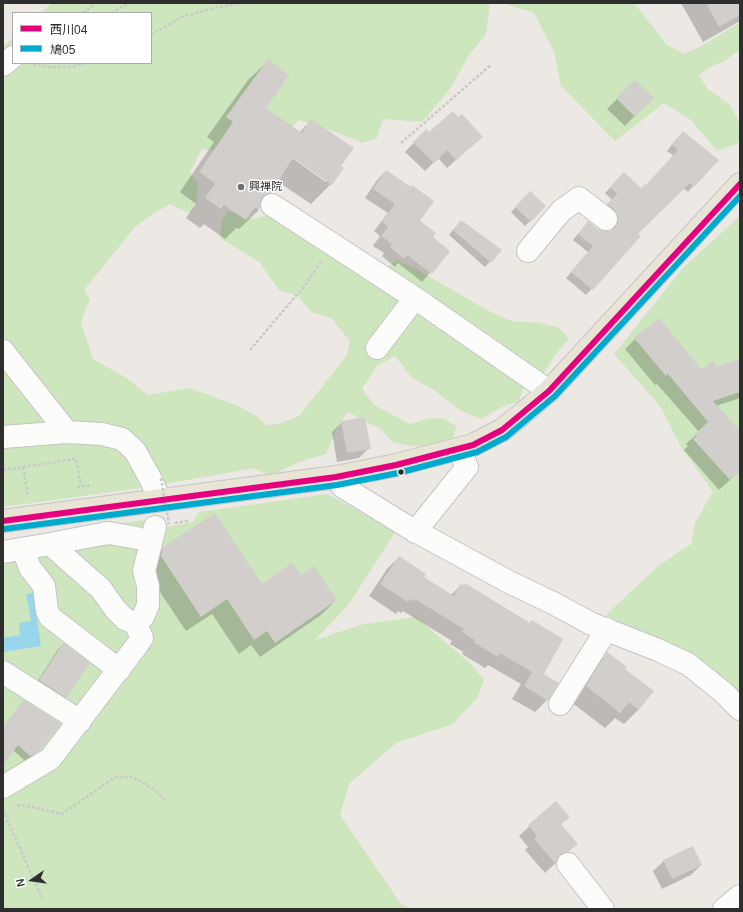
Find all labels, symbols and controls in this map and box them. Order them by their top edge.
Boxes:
legend [12,12,152,64]
text: 西川04 [50,23,87,37]
text: 鳩05 [50,43,75,57]
place label: 興禅院 [249,180,282,194]
marker: 興禅院 [236,182,246,192]
unlabelled marker [396,467,406,477]
north arrow [12,860,52,900]
text: N [14,877,27,888]

